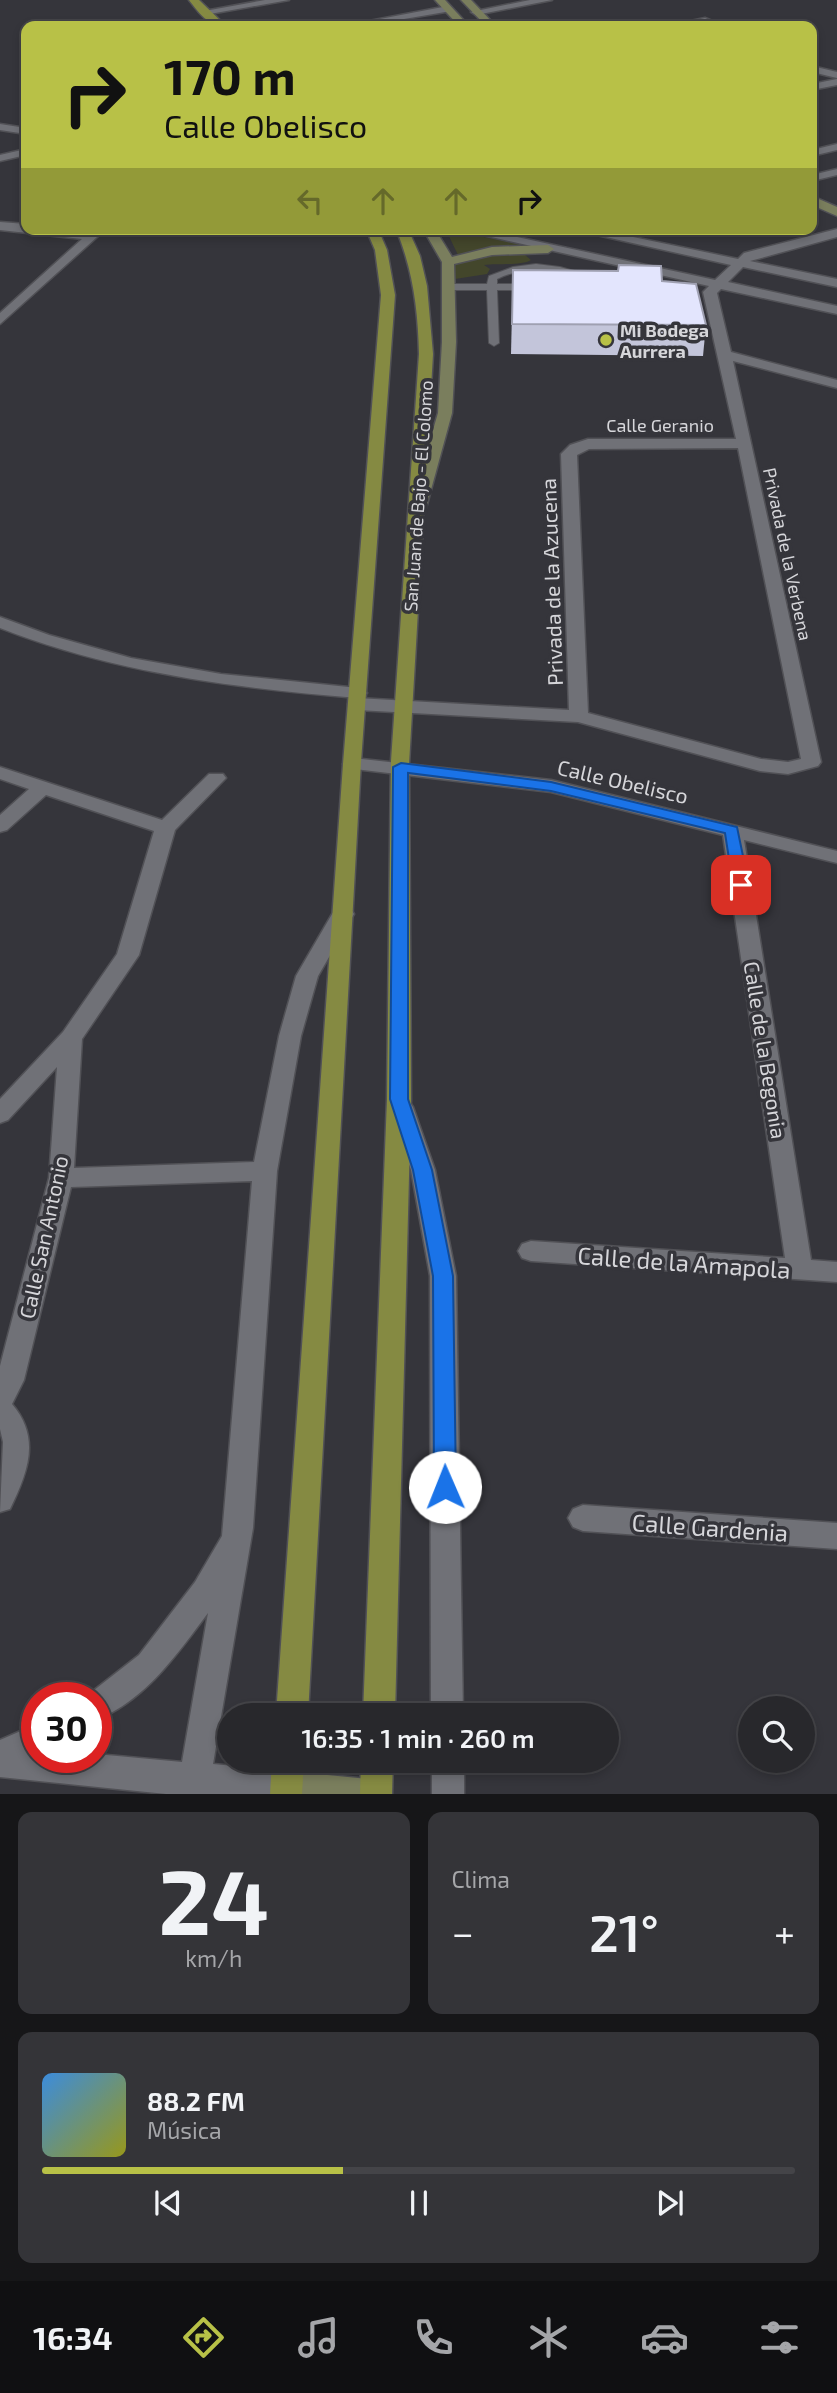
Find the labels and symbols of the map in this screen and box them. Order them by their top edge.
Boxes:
place label: Mi Bodega Aurrera [620,319,709,362]
marker: Mi Bodega Aurrera [598,332,614,348]
street label: San Juan de Bajo - El Colomo [399,380,437,612]
street label: Calle Geranio [606,414,714,436]
street label: Privada de la Verbena [759,466,817,642]
street label: Privada de la Azucena [535,478,567,686]
street label: Calle Obelisco [555,754,691,808]
pin [711,855,771,915]
street label: Calle de la Begonia [740,960,792,1140]
street label: Calle San Antonio [14,1153,72,1321]
street label: Calle de la Amapola [577,1240,791,1284]
position arrow [408,1450,482,1524]
street label: Calle Gardenia [631,1507,789,1547]
speed limit sign: 30 [21,1682,112,1773]

